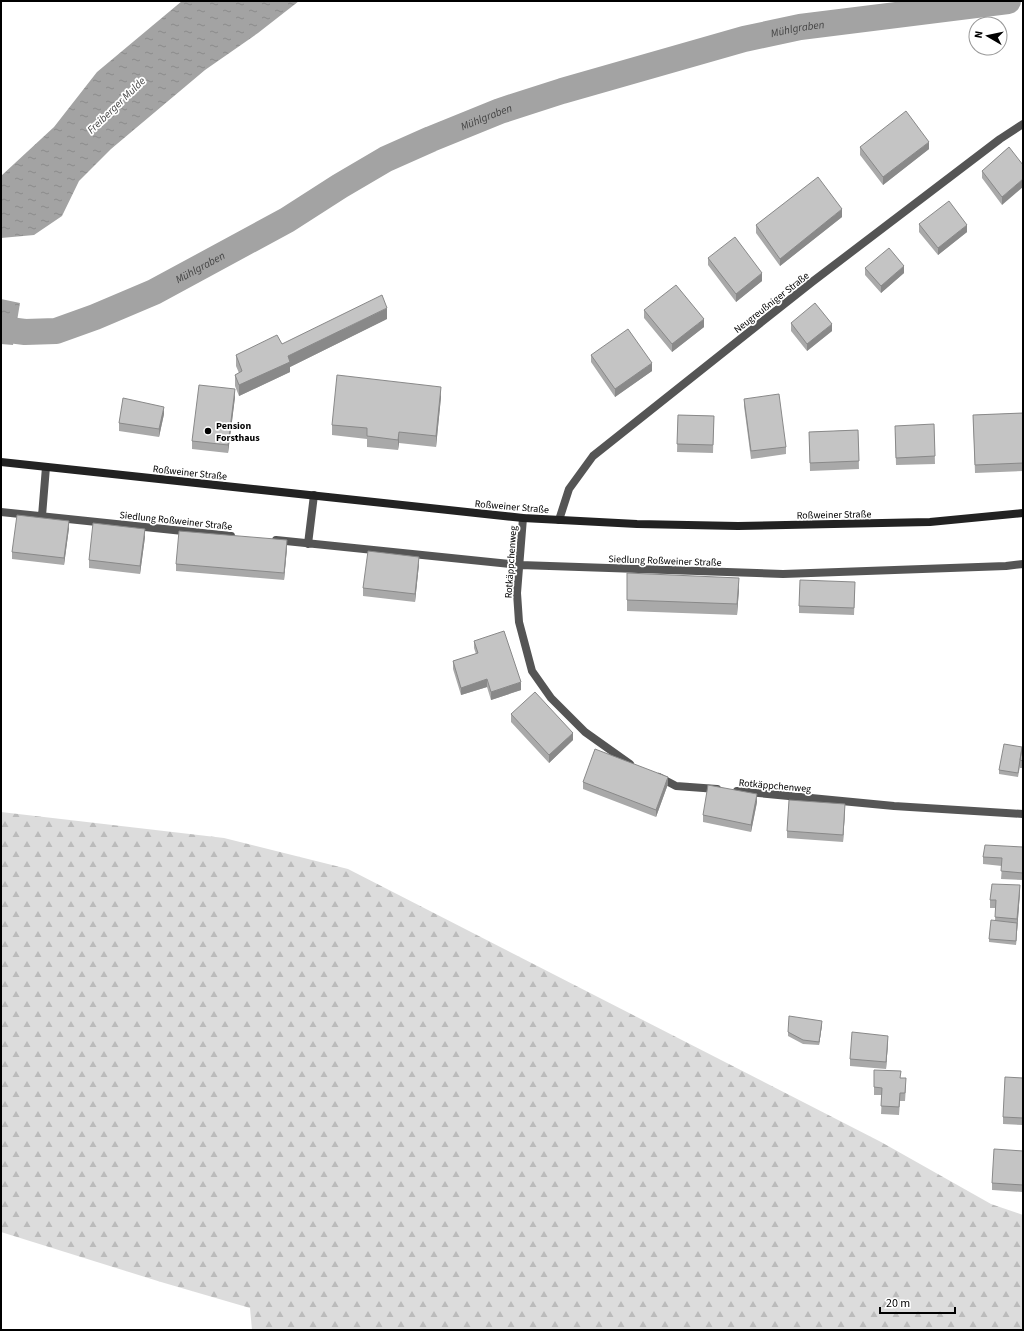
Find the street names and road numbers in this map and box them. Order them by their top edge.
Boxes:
street label: Neugreußniger Straße [731,269,812,337]
street label: Roßweiner Straße [152,462,228,484]
street label: Roßweiner Straße [474,497,550,517]
street label: Roßweiner Straße [797,507,871,523]
street label: Siedlung Roßweiner Straße [119,508,233,534]
street label: Rotkäppchenweg [501,525,521,599]
street label: Siedlung Roßweiner Straße [608,552,722,570]
street label: Rotkäppchenweg [738,776,812,796]

